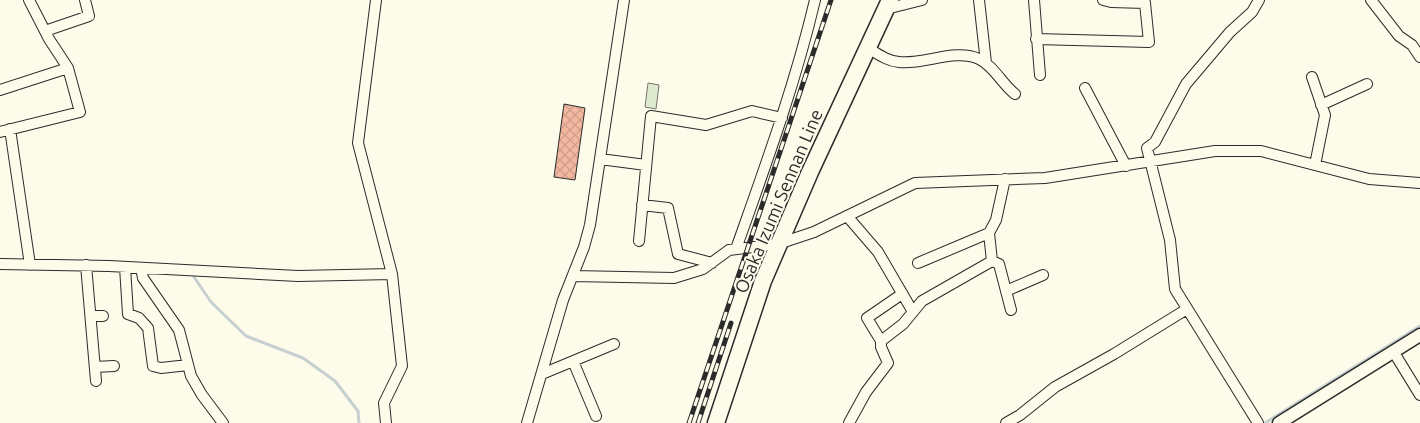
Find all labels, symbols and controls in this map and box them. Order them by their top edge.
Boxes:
street label: Osaka Izumi Sennan Line [730,106,826,296]

